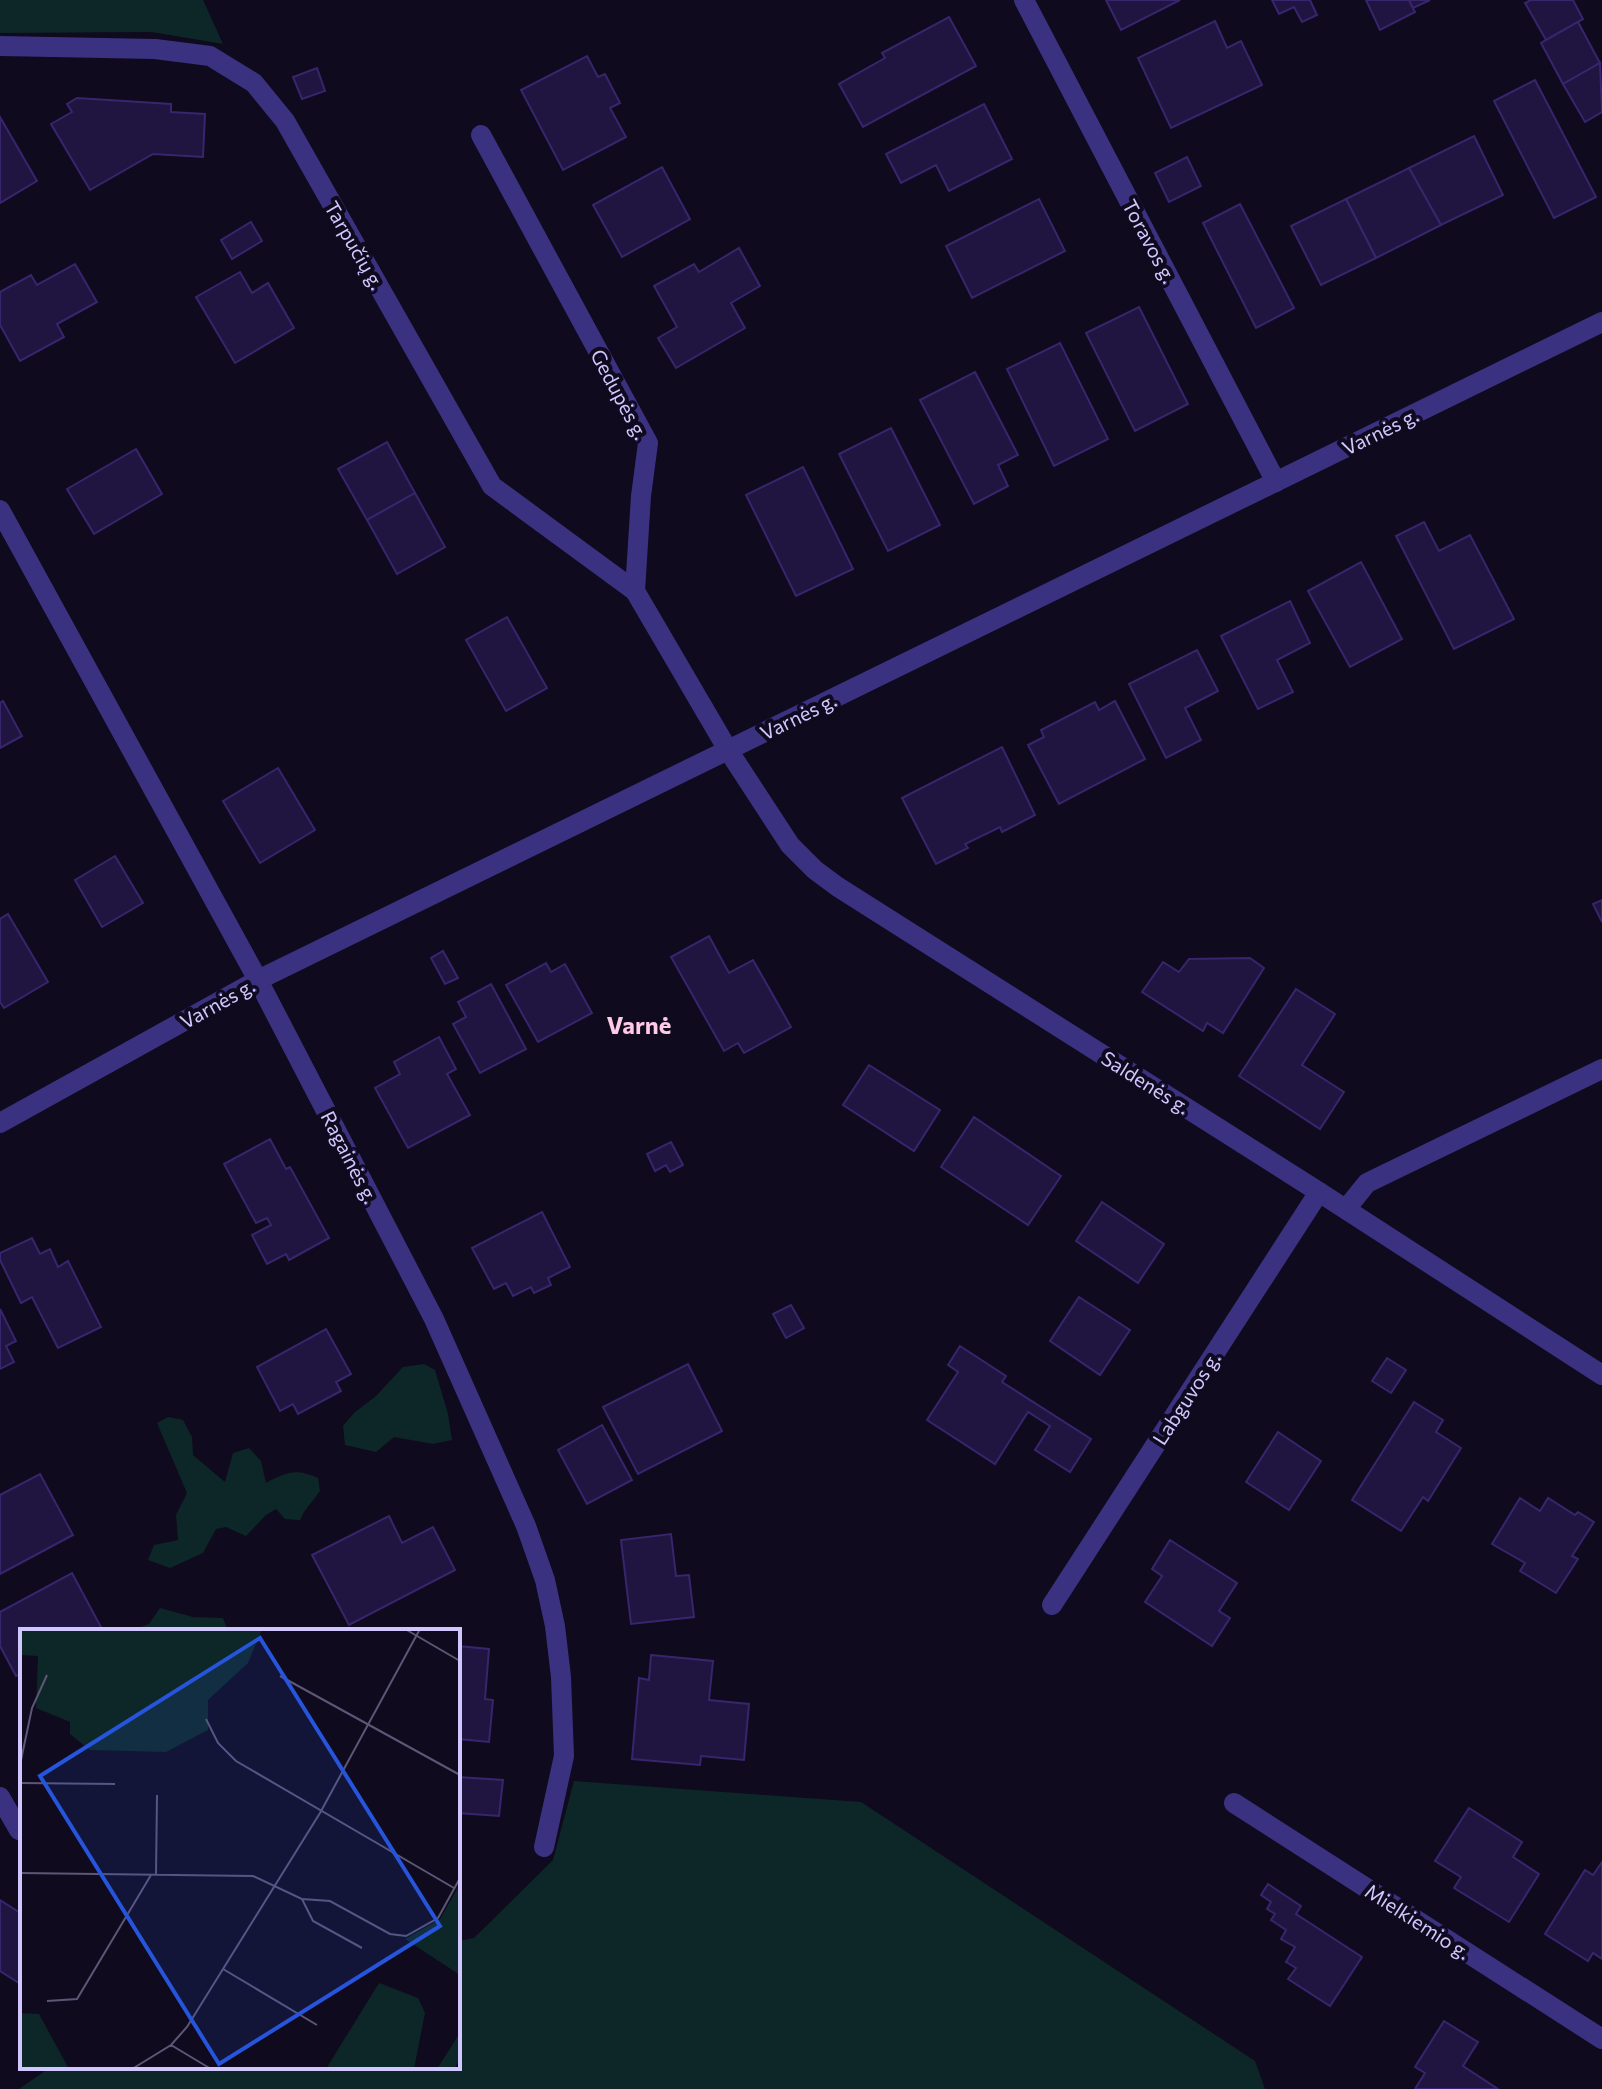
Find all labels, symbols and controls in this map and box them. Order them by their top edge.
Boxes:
street label: Toravos g. [1118,195,1182,287]
street label: Tarpučių g. [320,197,390,293]
street label: Gedupės g. [586,345,654,443]
street label: Varnės g. [1338,402,1422,460]
street label: Varnės g. [756,687,840,745]
street label: Varnės g. [175,973,259,1033]
district label: Varnė [607,1010,671,1039]
street label: Saldenės g. [1097,1045,1195,1119]
street label: Ragainės g. [316,1107,384,1207]
street label: Labguvos g. [1147,1347,1225,1449]
inset map [20,1629,460,2069]
street label: Mielkiemio g. [1361,1878,1475,1964]

